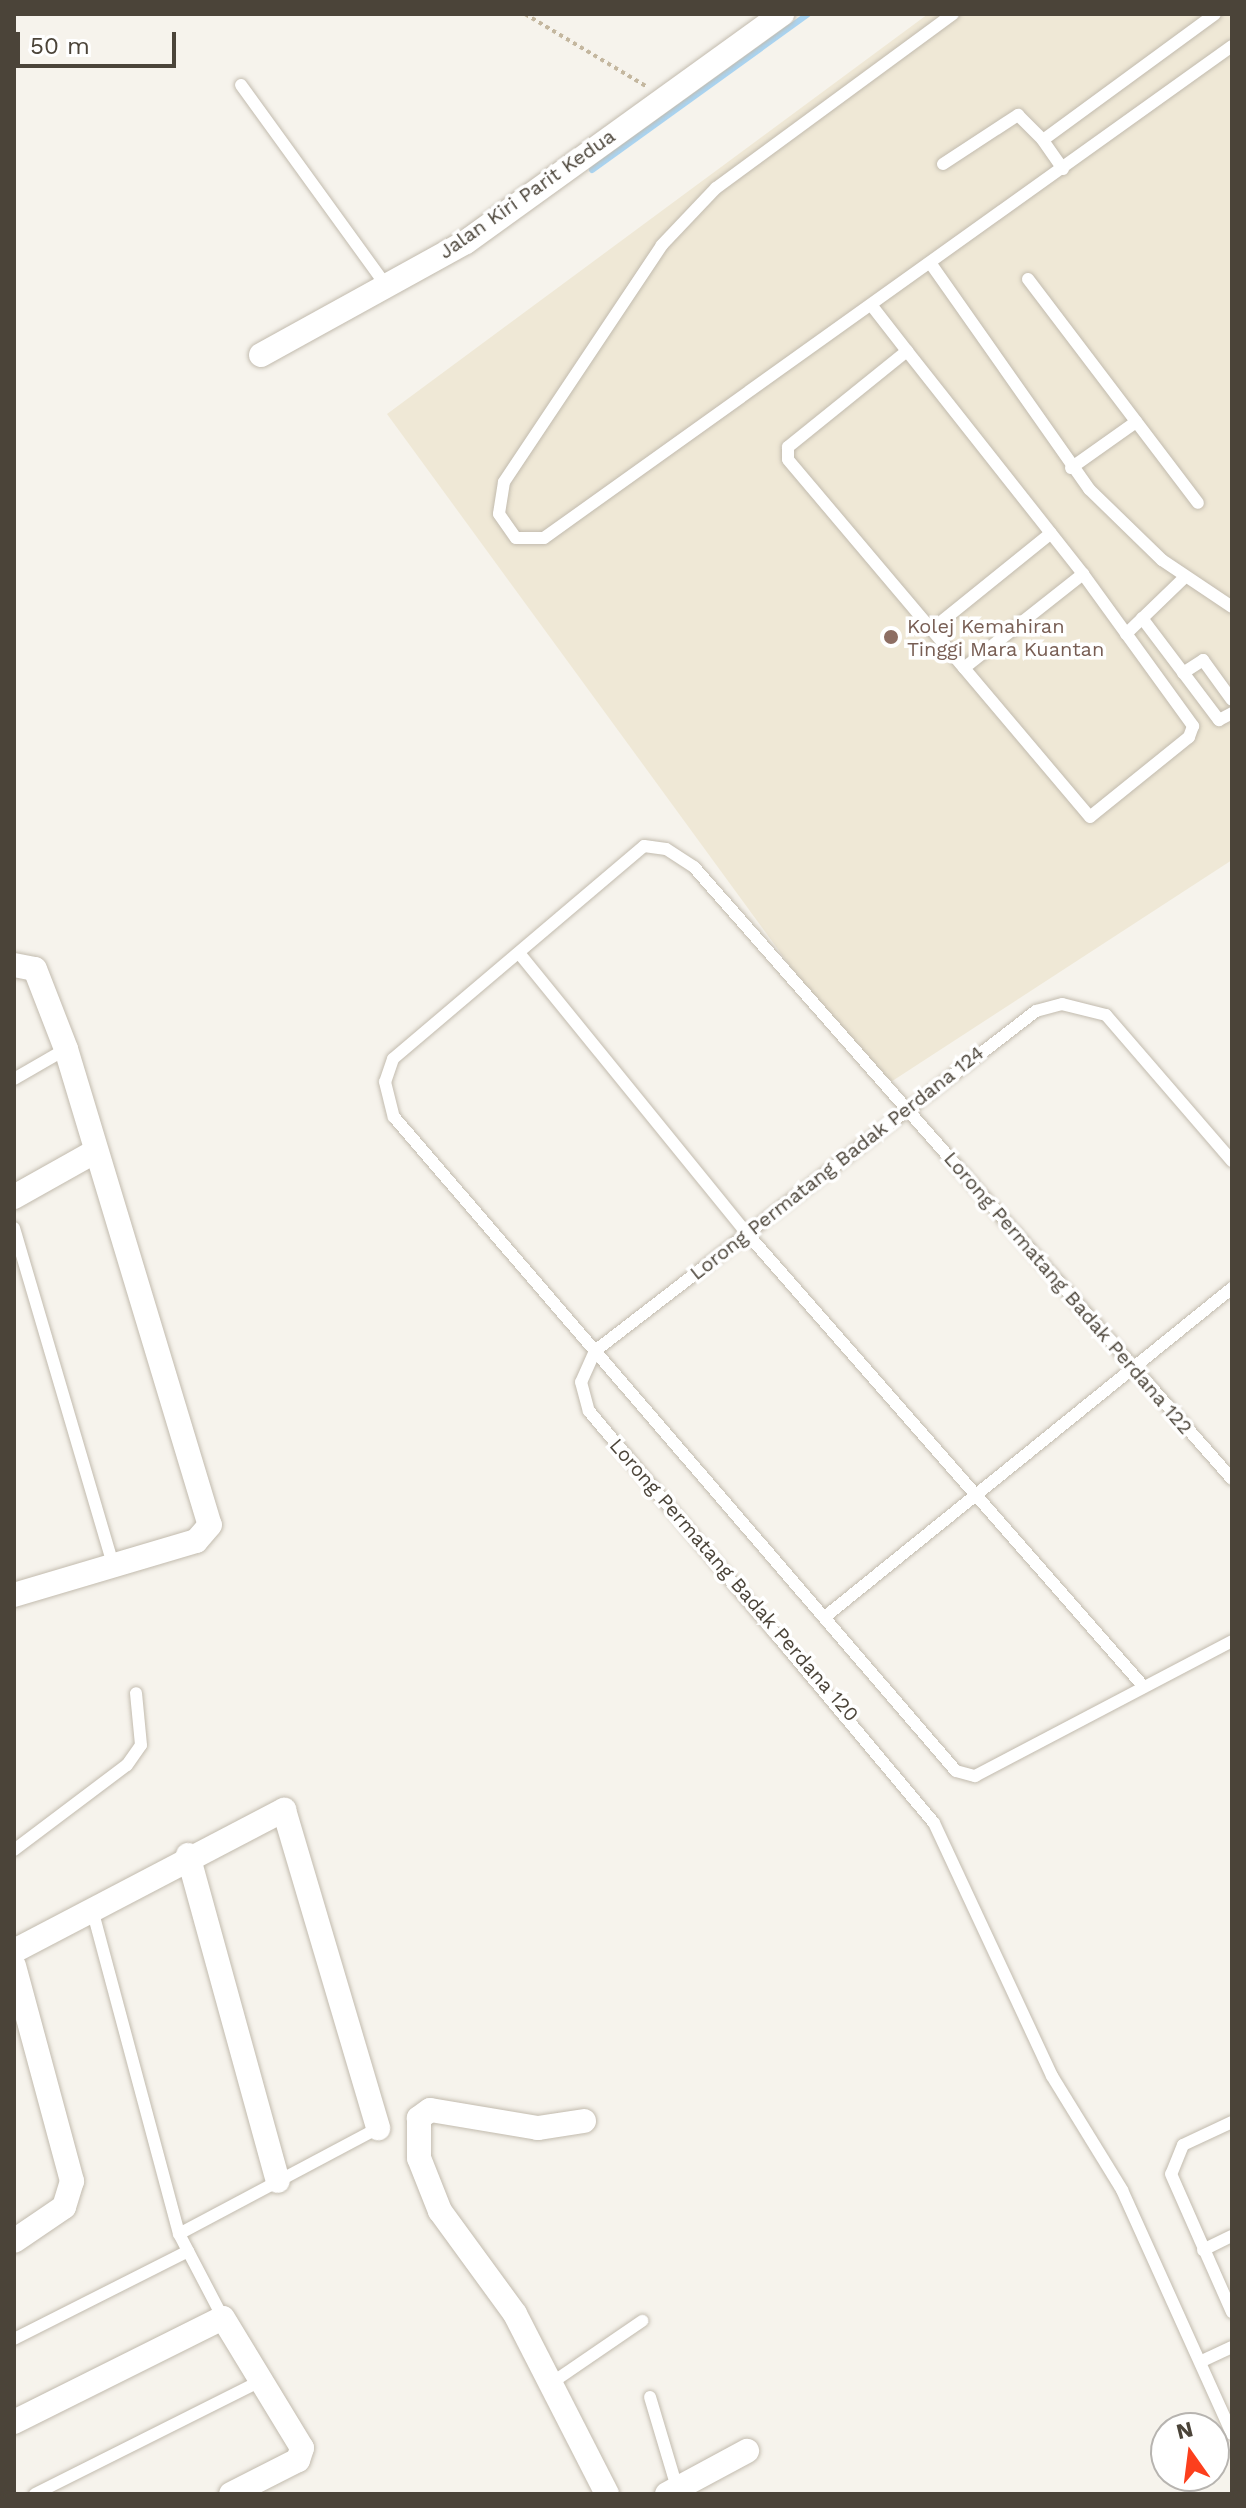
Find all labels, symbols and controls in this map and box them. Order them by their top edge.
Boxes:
scale bar [20,16,180,66]
text: 50 m [30,32,90,60]
street label: Jalan Kiri Parit Kedua [434,124,620,264]
place label: Kolej Kemahiran Tinggi Mara Kuantan [907,614,1105,661]
marker: Kolej Kemahiran Tinggi Mara Kuantan [882,628,900,646]
street label: Lorong Permatang Badak Perdana 124 [685,1040,989,1286]
street label: Lorong Permatang Badak Perdana 122 [938,1146,1198,1440]
street label: Lorong Permatang Badak Perdana 120 [604,1433,864,1727]
north arrow [1150,2412,1230,2492]
text: N [1174,2416,1195,2444]

